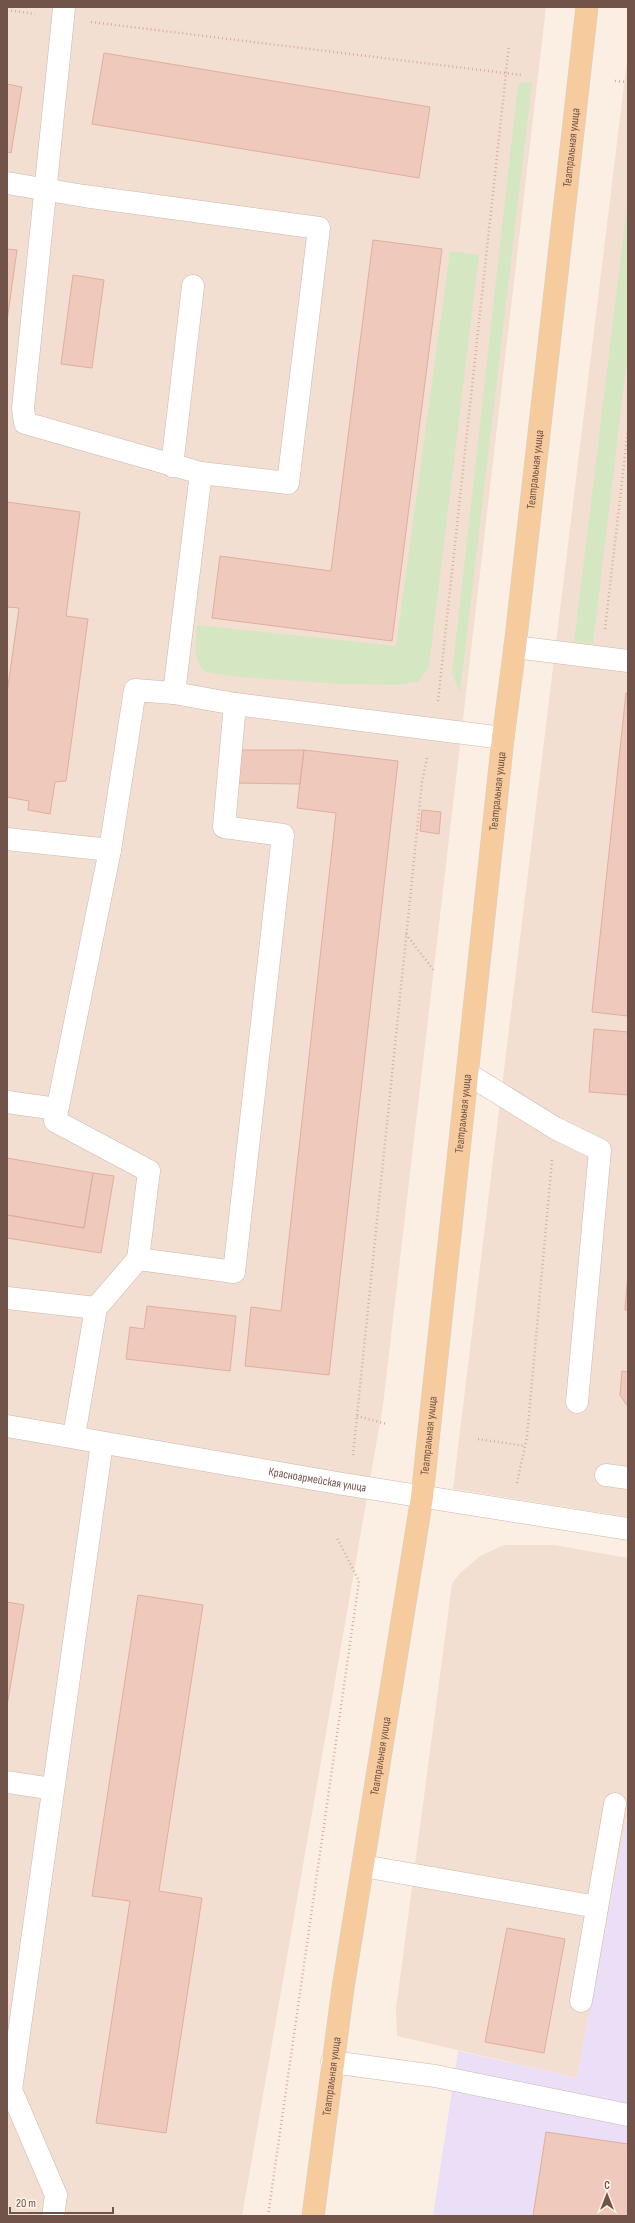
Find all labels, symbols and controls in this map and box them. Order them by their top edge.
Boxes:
street label: Театральная улица [560,107,584,188]
street label: Театральная улица [524,429,547,510]
street label: Театральная улица [486,751,510,832]
street label: Театральная улица [452,1073,475,1154]
street label: Театральная улица [417,1395,441,1476]
street label: Красноармейская улица [267,1464,368,1496]
street label: Театральная улица [367,1715,395,1796]
street label: Театральная улица [319,2036,345,2117]
north arrow [587,2175,627,2215]
text: С [604,2179,610,2192]
scale bar [10,2189,113,2215]
text: 20 m [16,2196,36,2211]

